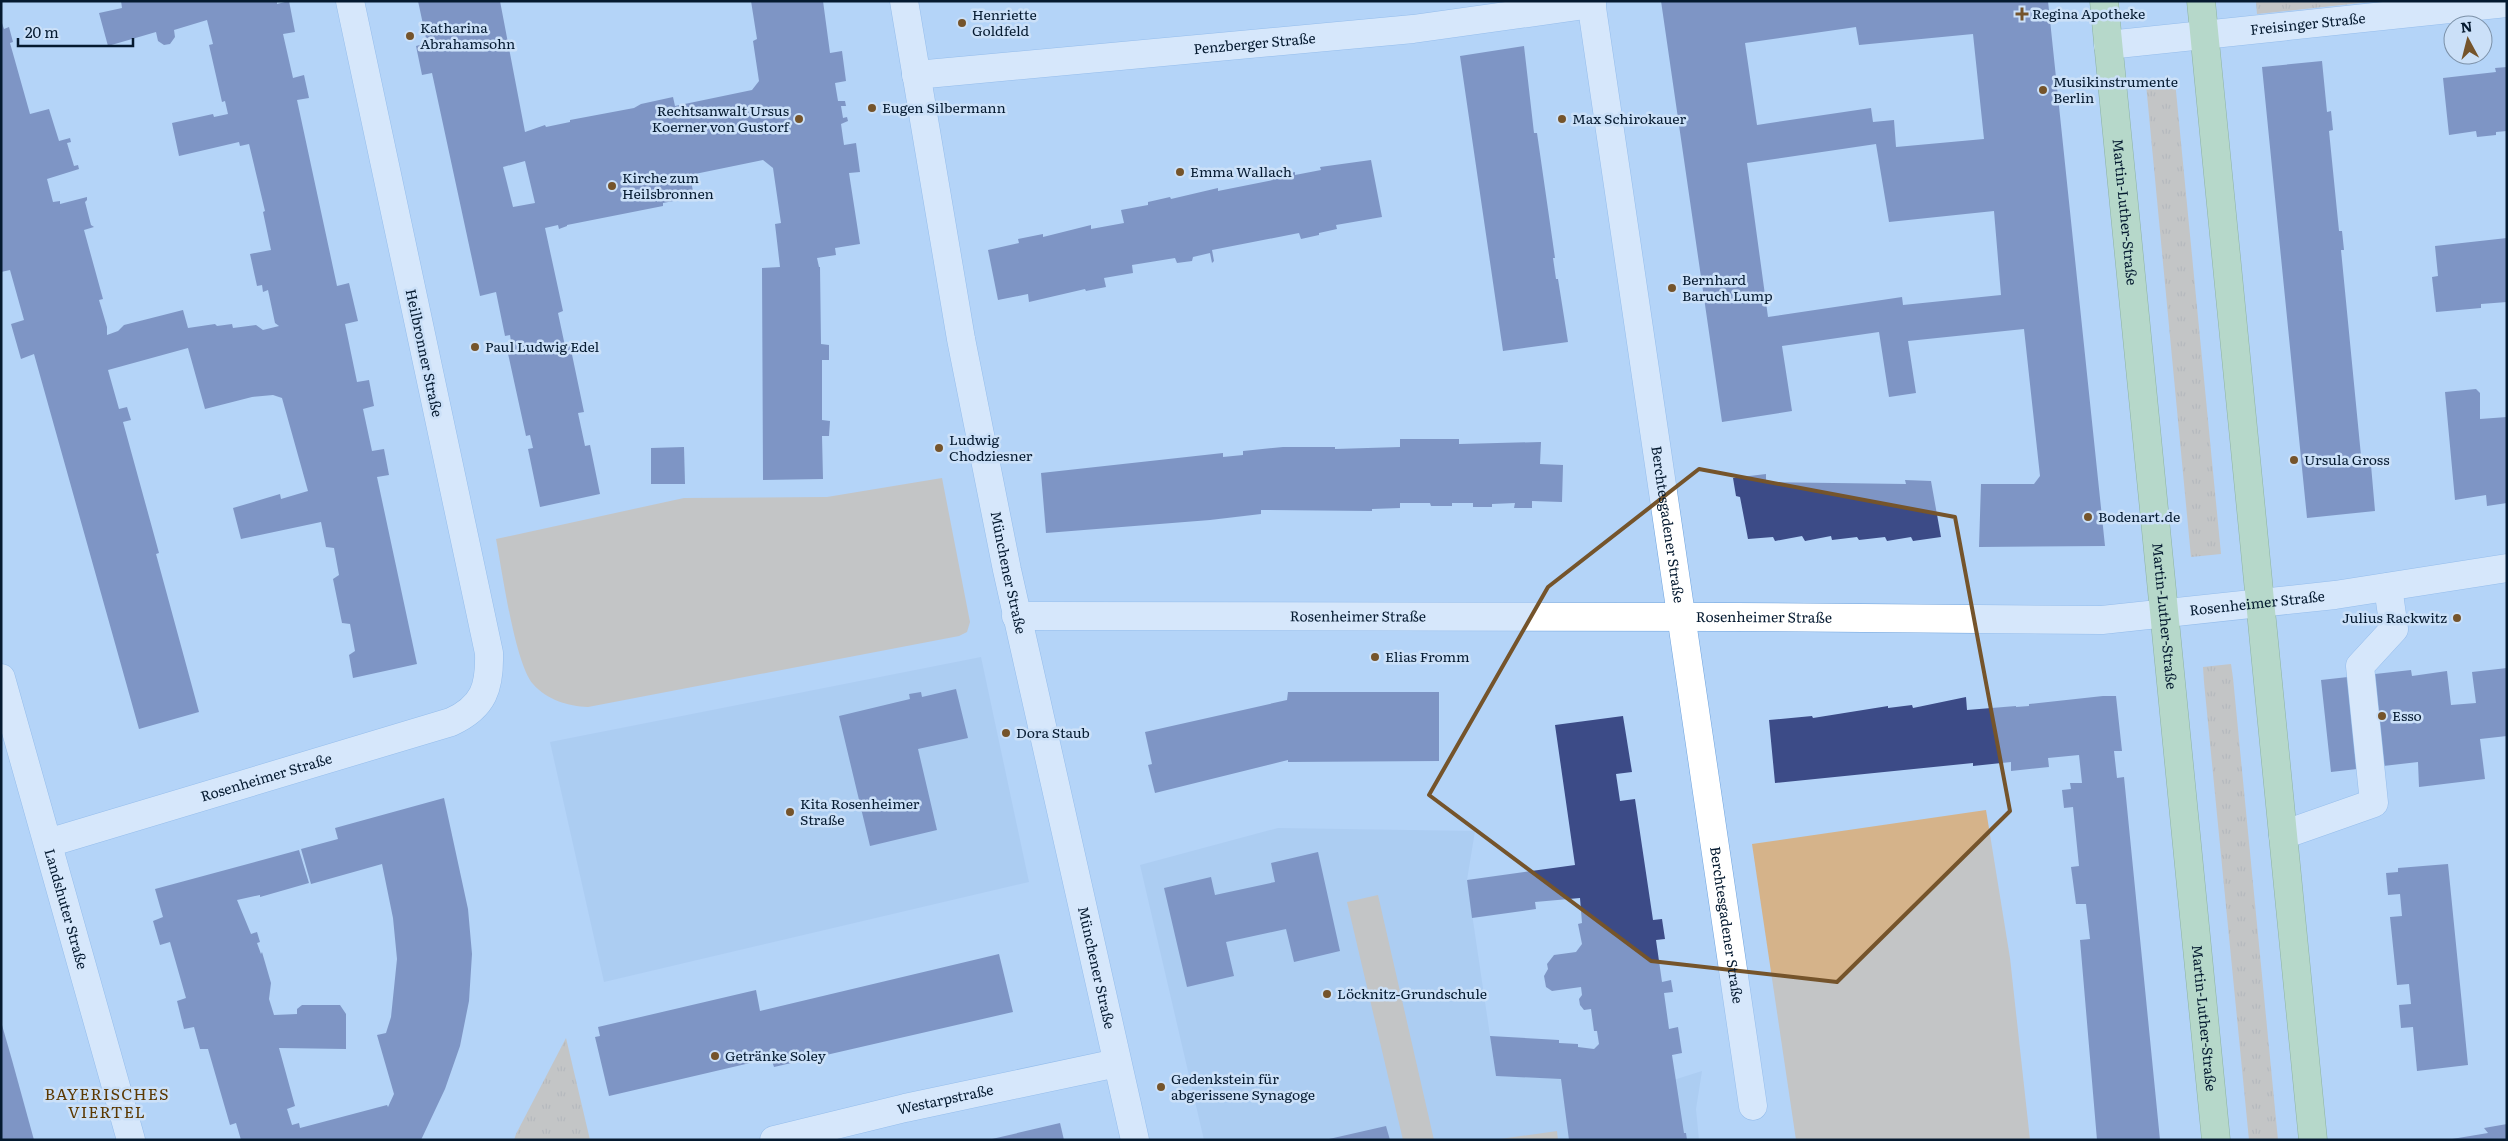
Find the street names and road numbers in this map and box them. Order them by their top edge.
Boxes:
street label: Freisinger Straße [2249,7,2366,39]
street label: Penzberger Straße [1192,27,1316,58]
street label: Martin-Luther-Straße [2109,138,2143,286]
street label: Heilbronner Straße [402,287,448,419]
street label: Berchtesgadener Straße [1647,444,1690,604]
street label: Münchener Straße [986,509,1032,636]
street label: Martin-Luther-Straße [2148,542,2183,690]
street label: Rosenheimer Straße [2188,585,2326,620]
street label: Rosenheimer Straße [1290,605,1426,626]
street label: Rosenheimer Straße [1696,606,1832,627]
street label: Rosenheimer Straße [198,747,334,806]
street label: Berchtesgadener Straße [1706,845,1749,1005]
street label: Landshuter Straße [40,846,93,971]
street label: Münchener Straße [1074,904,1121,1031]
street label: Martin-Luther-Straße [2188,944,2222,1092]
street label: Westarpstraße [895,1079,995,1119]

